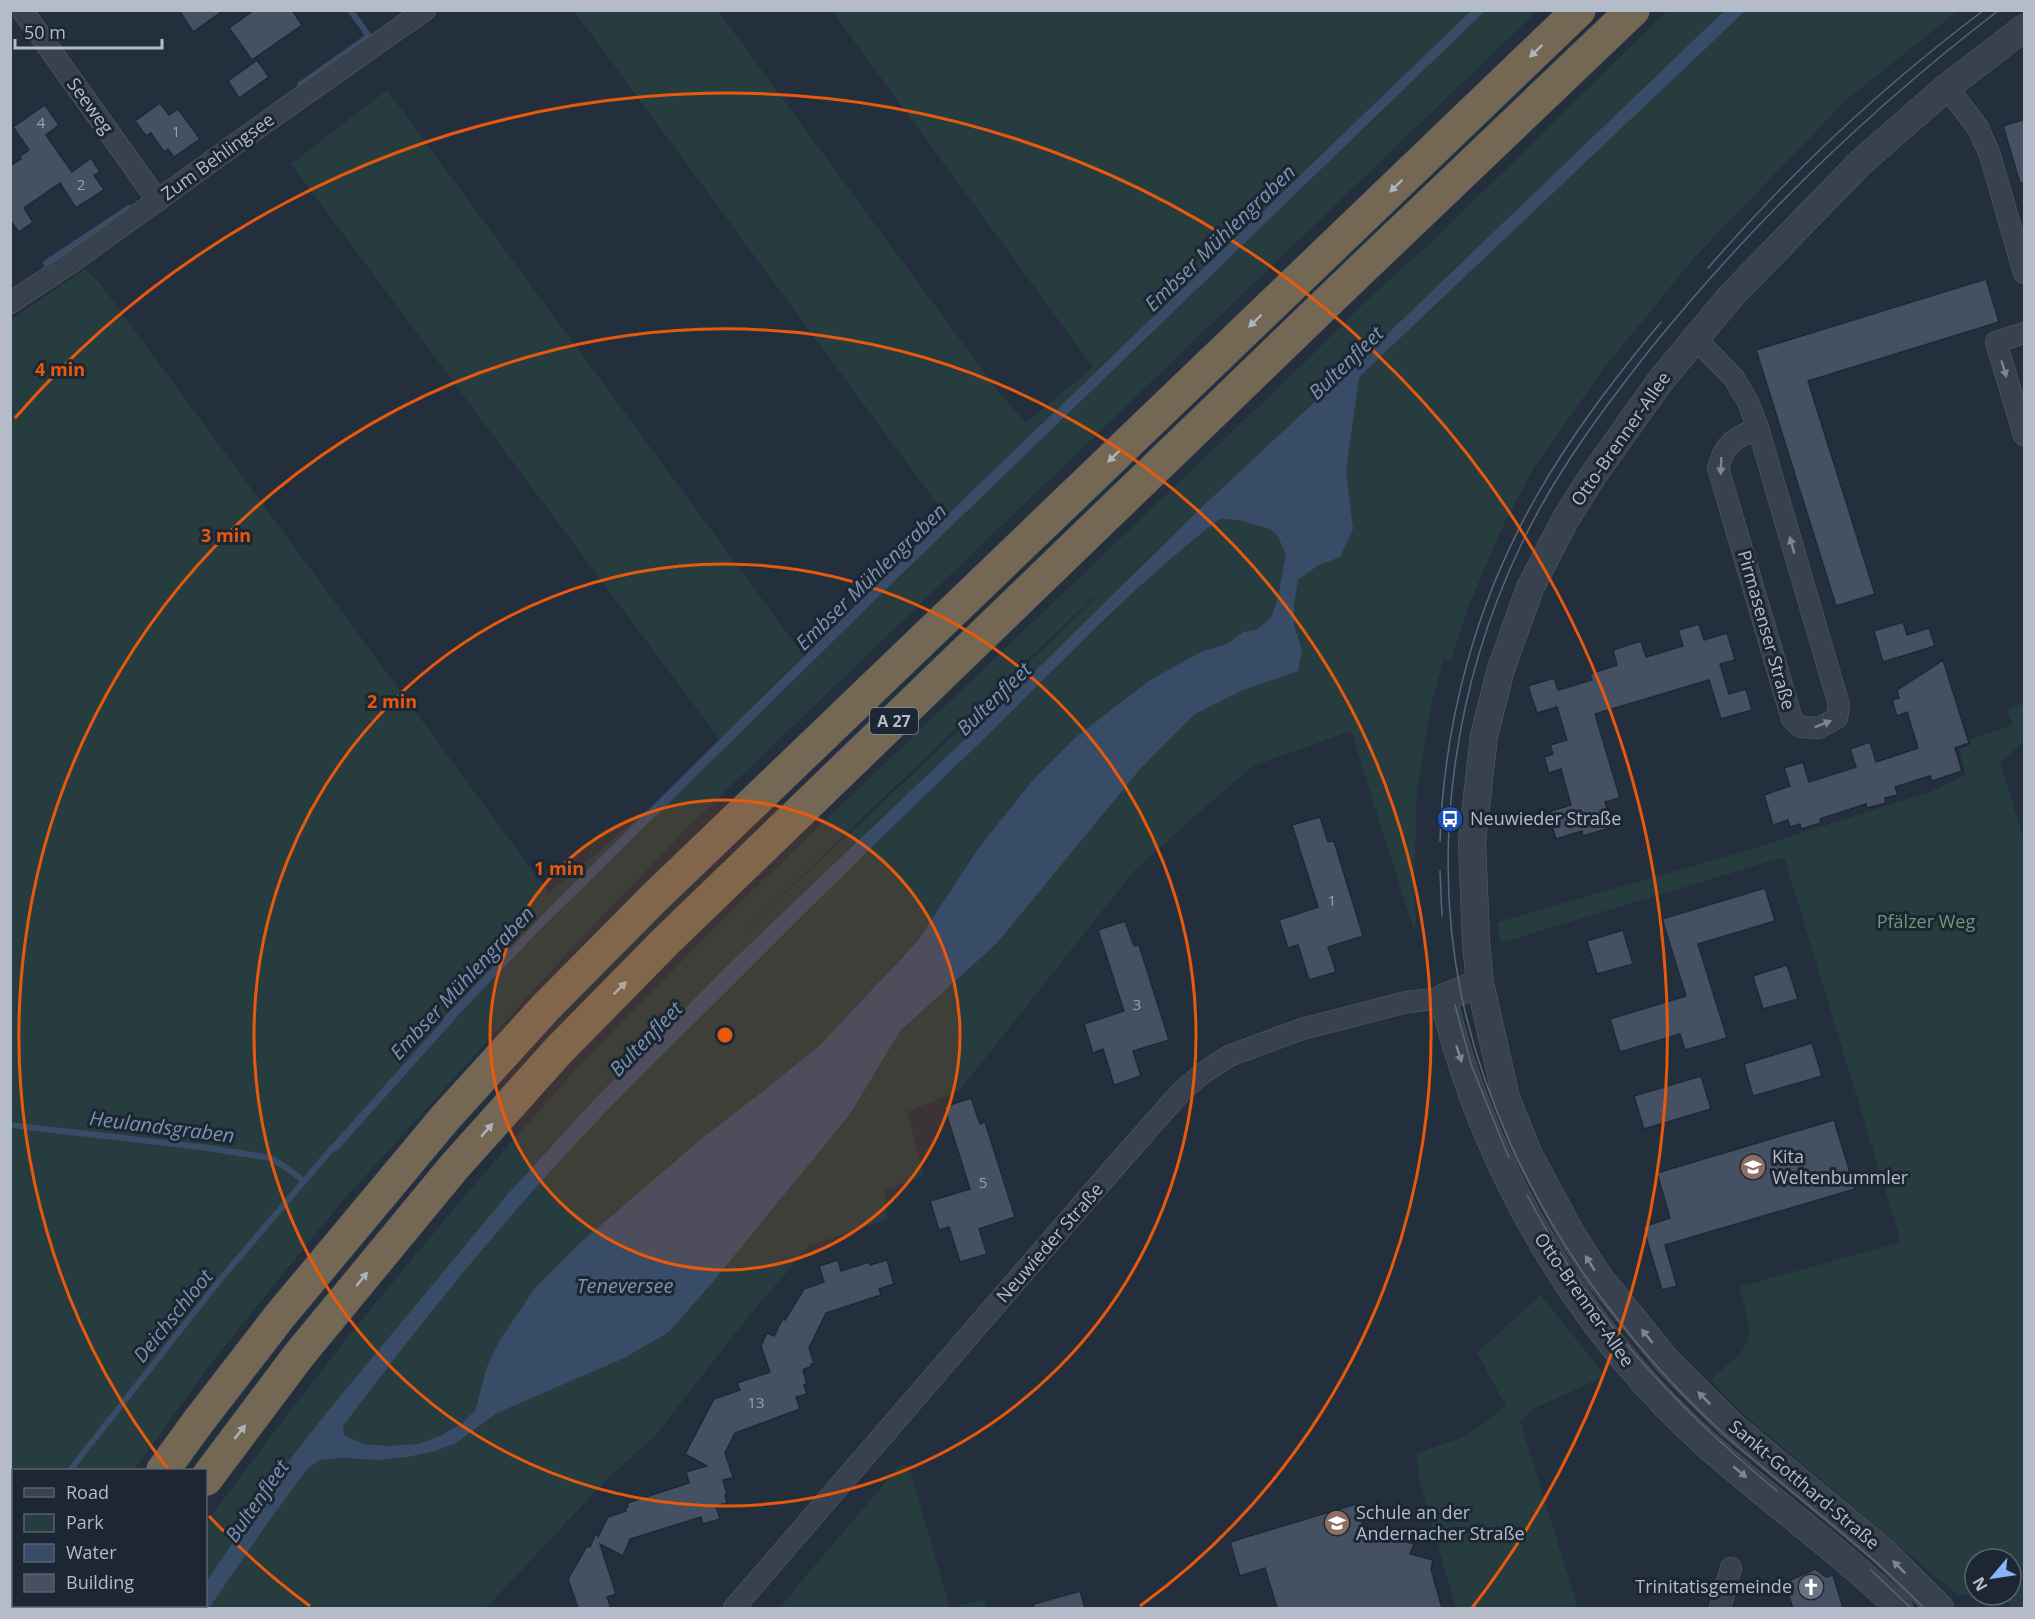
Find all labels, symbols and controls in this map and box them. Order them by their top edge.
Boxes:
scale bar [15,12,162,50]
text: 50 m [24,20,66,44]
one-way arrow [1529,44,1544,58]
street label: Seeweg [62,73,119,138]
street label: Zum Behlingsee [156,107,279,205]
house number: 4 [37,112,46,132]
house number: 1 [172,121,180,141]
water label: Embser Mühlengraben [1138,158,1301,317]
house number: 2 [77,174,85,194]
one-way arrow [1388,179,1403,193]
one-way arrow [1248,314,1263,328]
water label: Bultenfleet [1302,319,1390,405]
text: 4 min [35,357,85,381]
one-way arrow [2000,360,2010,378]
street label: Otto-Brenner-Allee [1565,367,1675,510]
one-way arrow [1107,449,1122,463]
one-way arrow [1716,457,1726,476]
water label: Embser Mühlengraben [789,497,952,656]
text: 3 min [201,523,251,547]
one-way arrow [1787,536,1796,554]
street label: Pirmasenser Straße [1733,547,1801,712]
water label: Bultenfleet [950,655,1038,741]
text: 2 min [367,689,417,713]
road number: A 27 [870,708,918,734]
one-way arrow [1815,719,1833,729]
bus stop icon: Neuwieder Straße [1435,804,1465,834]
place label: Neuwieder Straße [1470,806,1621,830]
text: 1 min [534,856,584,880]
house number: 1 [1328,890,1336,910]
water label: Embser Mühlengraben [384,900,540,1065]
park label: Pfälzer Weg [1877,909,1975,933]
one-way arrow [613,981,627,995]
water label: Bultenfleet [603,994,689,1082]
house number: 3 [1133,994,1141,1014]
centre of rings [715,1025,735,1045]
one-way arrow [1455,1045,1464,1063]
water label: Heulandsgraben [88,1104,236,1149]
one-way arrow [480,1122,494,1137]
place label: Kita Weltenbummler [1772,1144,1909,1189]
school or university icon: Kita Weltenbummler [1738,1152,1768,1182]
house number: 5 [979,1172,987,1192]
street label: Neuwieder Straße [991,1177,1108,1307]
street label: Otto-Brenner-Allee [1530,1228,1640,1371]
one-way arrow [1585,1255,1596,1271]
water label: Deichschloot [127,1262,219,1368]
one-way arrow [355,1271,368,1287]
water label: Teneversee [576,1272,674,1299]
one-way arrow [1640,1328,1653,1344]
one-way arrow [1697,1391,1711,1406]
house number: 13 [747,1392,765,1412]
street label: Sankt-Gotthard-Straße [1724,1414,1885,1554]
one-way arrow [234,1424,246,1440]
water label: Bultenfleet [218,1453,296,1547]
one-way arrow [1732,1465,1748,1478]
legend [12,1469,207,1607]
text: Road [66,1480,109,1504]
place label: Schule an der Andernacher Straße [1356,1500,1525,1545]
school or university icon: Schule an der Andernacher Straße [1322,1508,1352,1538]
text: Park [66,1510,104,1534]
text: Water [66,1540,117,1564]
north arrow [1963,1547,2023,1607]
one-way arrow [1893,1560,1907,1574]
text: Building [66,1570,134,1594]
church icon: Trinitatisgemeinde [1796,1572,1826,1602]
text: N [1967,1573,1993,1595]
place label: Trinitatisgemeinde [1635,1574,1792,1598]

